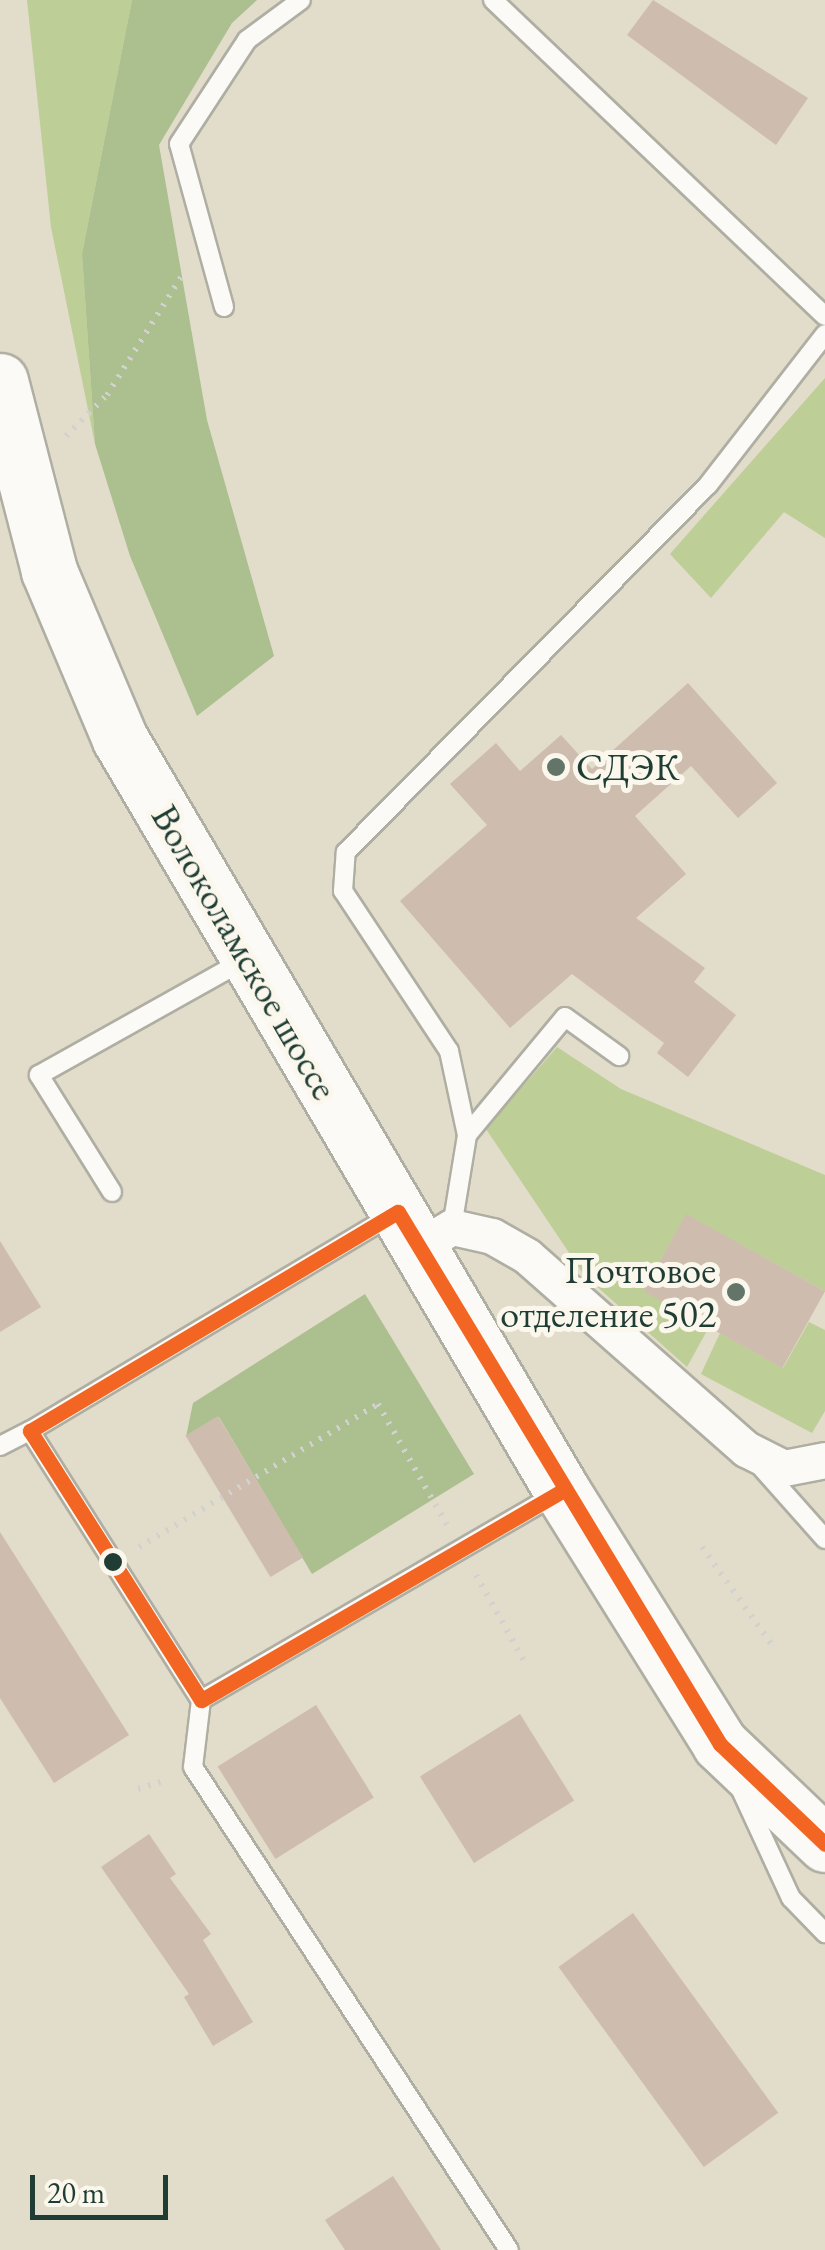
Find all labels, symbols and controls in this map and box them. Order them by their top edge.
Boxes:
place label: СДЭК [576,744,680,790]
marker: СДЭК [545,756,567,778]
street label: Волоколамское шоссе [142,797,348,1107]
place label: Почтовое отделение 502 [500,1247,716,1336]
marker: Почтовое отделение 502 [725,1281,747,1303]
unlabelled marker [103,1552,123,1572]
scale bar [35,2155,172,2217]
text: 20 m [47,2173,105,2212]

